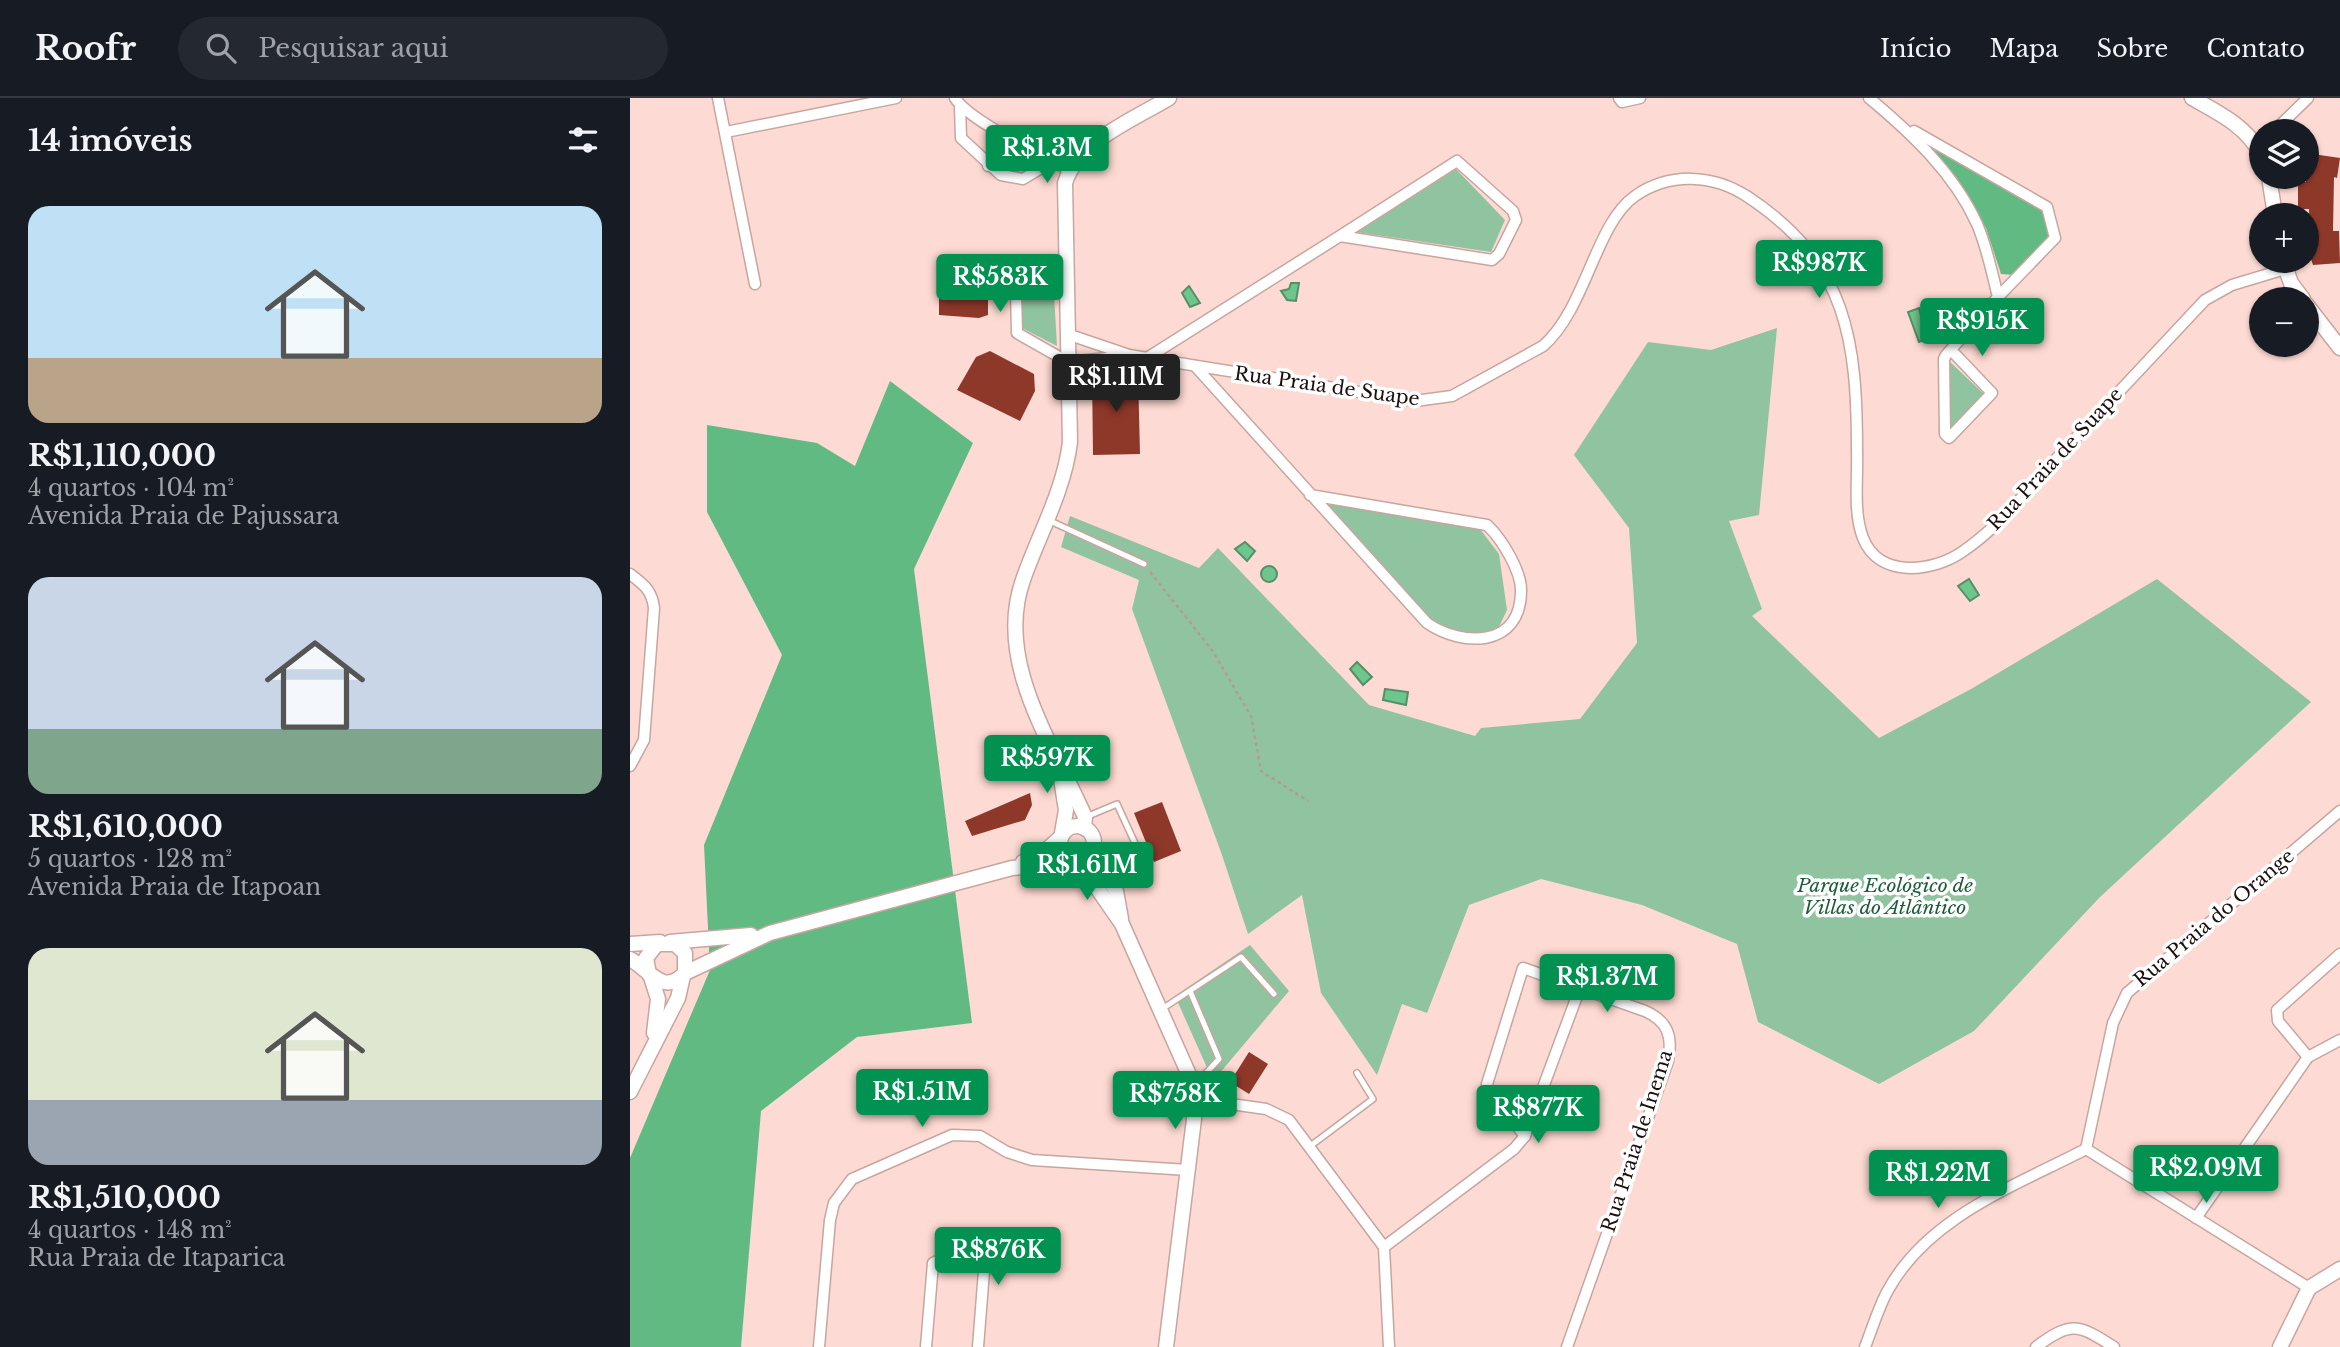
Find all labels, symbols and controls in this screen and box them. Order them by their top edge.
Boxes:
search box [178,17,668,80]
text: Roofr [35,28,136,69]
icon: search [202,29,240,67]
text: Pesquisar aqui [258,32,448,64]
text: Início [1880,34,1952,63]
text: Mapa [1990,34,2059,63]
text: Sobre [2097,34,2168,63]
text: Contato [2206,34,2305,63]
map controls [2249,119,2319,357]
button: layers [2249,119,2319,189]
icon: filters [564,121,602,159]
text: 14 imóveis [28,122,193,159]
pin: R$1.3M [990,126,1104,185]
text: R$1.3M [1002,134,1092,162]
button: + [2249,203,2319,273]
pin: R$987K [1762,240,1876,300]
text: R$987K [1772,249,1866,277]
icon: home [252,251,378,377]
pin: R$583K [943,254,1057,314]
text: R$583K [952,263,1048,291]
button: − [2249,287,2319,357]
pin: R$915K [1925,299,2039,358]
text: R$915K [1936,307,2028,335]
pin: R$1.11M [1051,354,1181,414]
street label: Rua Praia de Suape [1233,362,1421,410]
text: R$1.11M [1068,363,1164,391]
street label: Rua Praia de Suape [1983,383,2127,535]
text: R$1,110,000 [28,437,216,474]
text: 4 quartos · 104 m² [28,474,234,502]
text: Avenida Praia de Pajussara [28,502,339,530]
icon: home [252,622,378,748]
pin: R$597K [990,736,1104,795]
text: R$597K [1000,744,1094,772]
text: R$1,610,000 [28,808,223,845]
pin: R$1.61M [1022,842,1152,902]
street label: Rua Praia do Orange [2129,844,2299,992]
text: 5 quartos · 128 m² [28,845,232,873]
text: R$1.61M [1036,851,1138,879]
text: Avenida Praia de Itapoan [28,873,321,901]
park label: Parque Ecológico de Villas do Atlântico [1796,874,1973,919]
pin: R$1.37M [1542,954,1672,1014]
text: R$1.37M [1556,963,1658,991]
icon: home [252,993,378,1119]
street label: Rua Praia de Inema [1597,1047,1677,1235]
pin: R$1.51M [857,1070,987,1129]
pin: R$758K [1118,1072,1232,1131]
text: R$1.51M [872,1078,972,1106]
text: R$758K [1129,1080,1221,1108]
pin: R$877K [1481,1086,1595,1145]
text: R$877K [1493,1094,1583,1122]
pin: R$2.09M [2141,1146,2271,1205]
pin: R$1.22M [1873,1150,2003,1210]
text: R$2.09M [2149,1154,2263,1182]
text: R$1.22M [1885,1159,1991,1187]
text: R$1,510,000 [28,1179,221,1216]
text: 4 quartos · 148 m² [28,1216,232,1244]
pin: R$876K [941,1228,1055,1287]
text: R$876K [951,1236,1045,1264]
text: Rua Praia de Itaparica [28,1244,285,1272]

